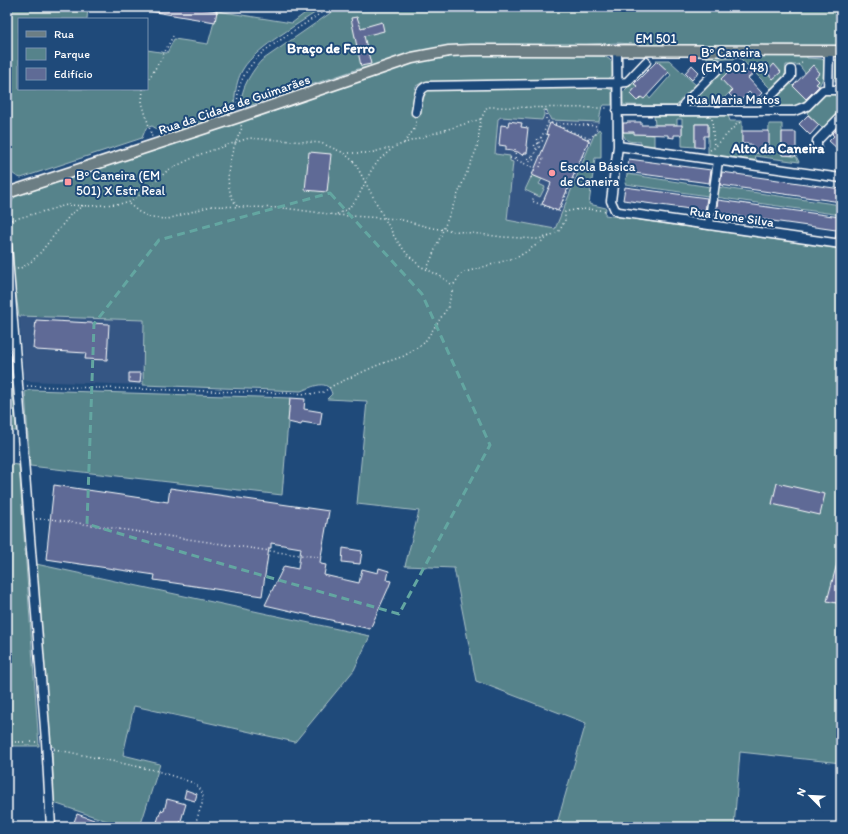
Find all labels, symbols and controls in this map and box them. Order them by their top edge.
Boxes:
legend [18,18,148,90]
text: Rua [54,27,74,41]
street label: EM 501 [635,31,677,46]
district label: Braço de Ferro [287,40,375,57]
place label: Bº Caneira (EM 501 48) [701,45,769,75]
text: Parque [54,47,90,61]
marker: Bº Caneira (EM 501 48) [688,54,698,64]
text: Edifício [54,67,93,81]
street label: Rua da Cidade de Guimarães [156,71,312,137]
street label: Rua Maria Matos [686,92,780,107]
district label: Alto da Caneira [730,140,825,157]
place label: Escola Básica de Caneira [560,159,636,189]
place label: Bº Caneira (EM 501) X Estr Real [76,168,166,198]
marker: Escola Básica de Caneira [547,168,557,178]
marker: Bº Caneira (EM 501) X Estr Real [63,177,73,187]
street label: Rua Ivone Silva [689,203,775,230]
north arrow [790,776,830,816]
text: N [794,786,809,798]

